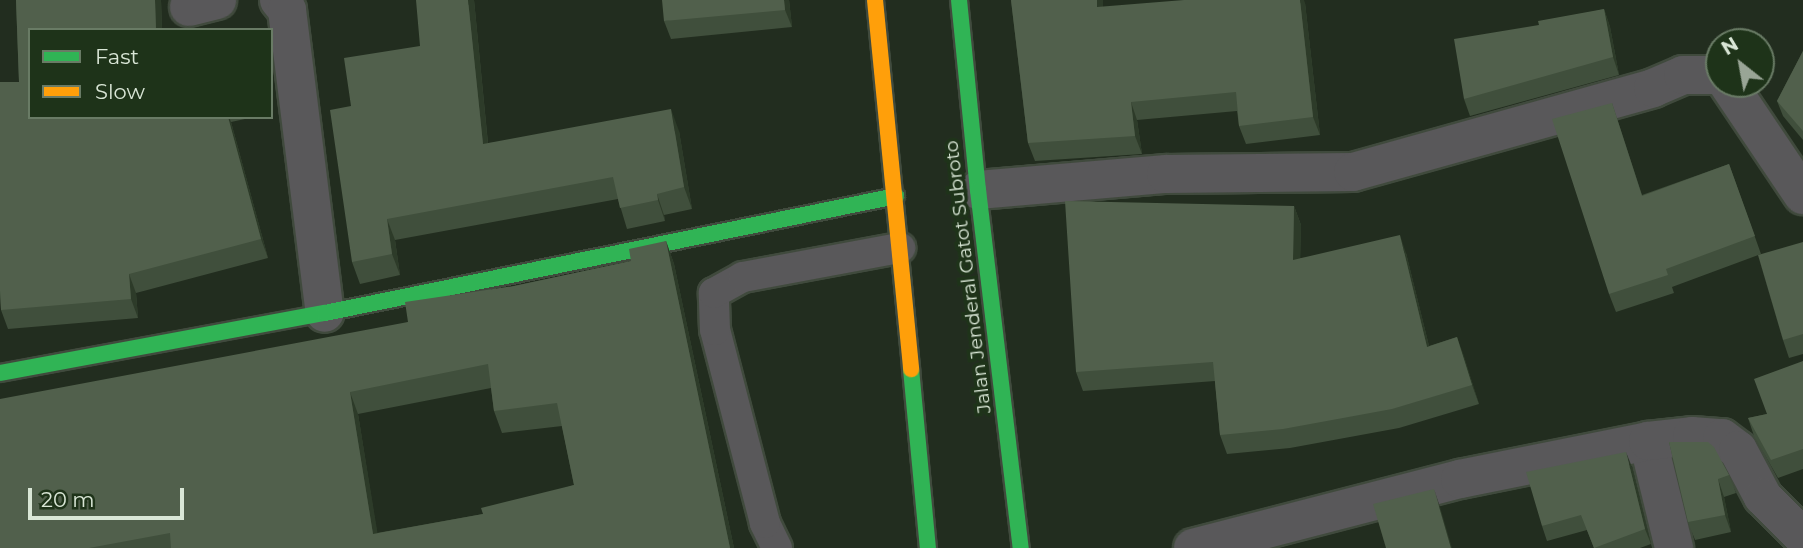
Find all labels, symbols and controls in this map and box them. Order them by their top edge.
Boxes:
legend [28,28,273,119]
north arrow [1705,28,1775,98]
text: N [1717,32,1742,60]
text: Fast [95,44,139,69]
text: Slow [95,79,145,104]
street label: Jalan Jenderal Gatot Subroto [940,139,996,415]
scale bar [32,475,187,518]
text: 20 m [41,487,95,512]

